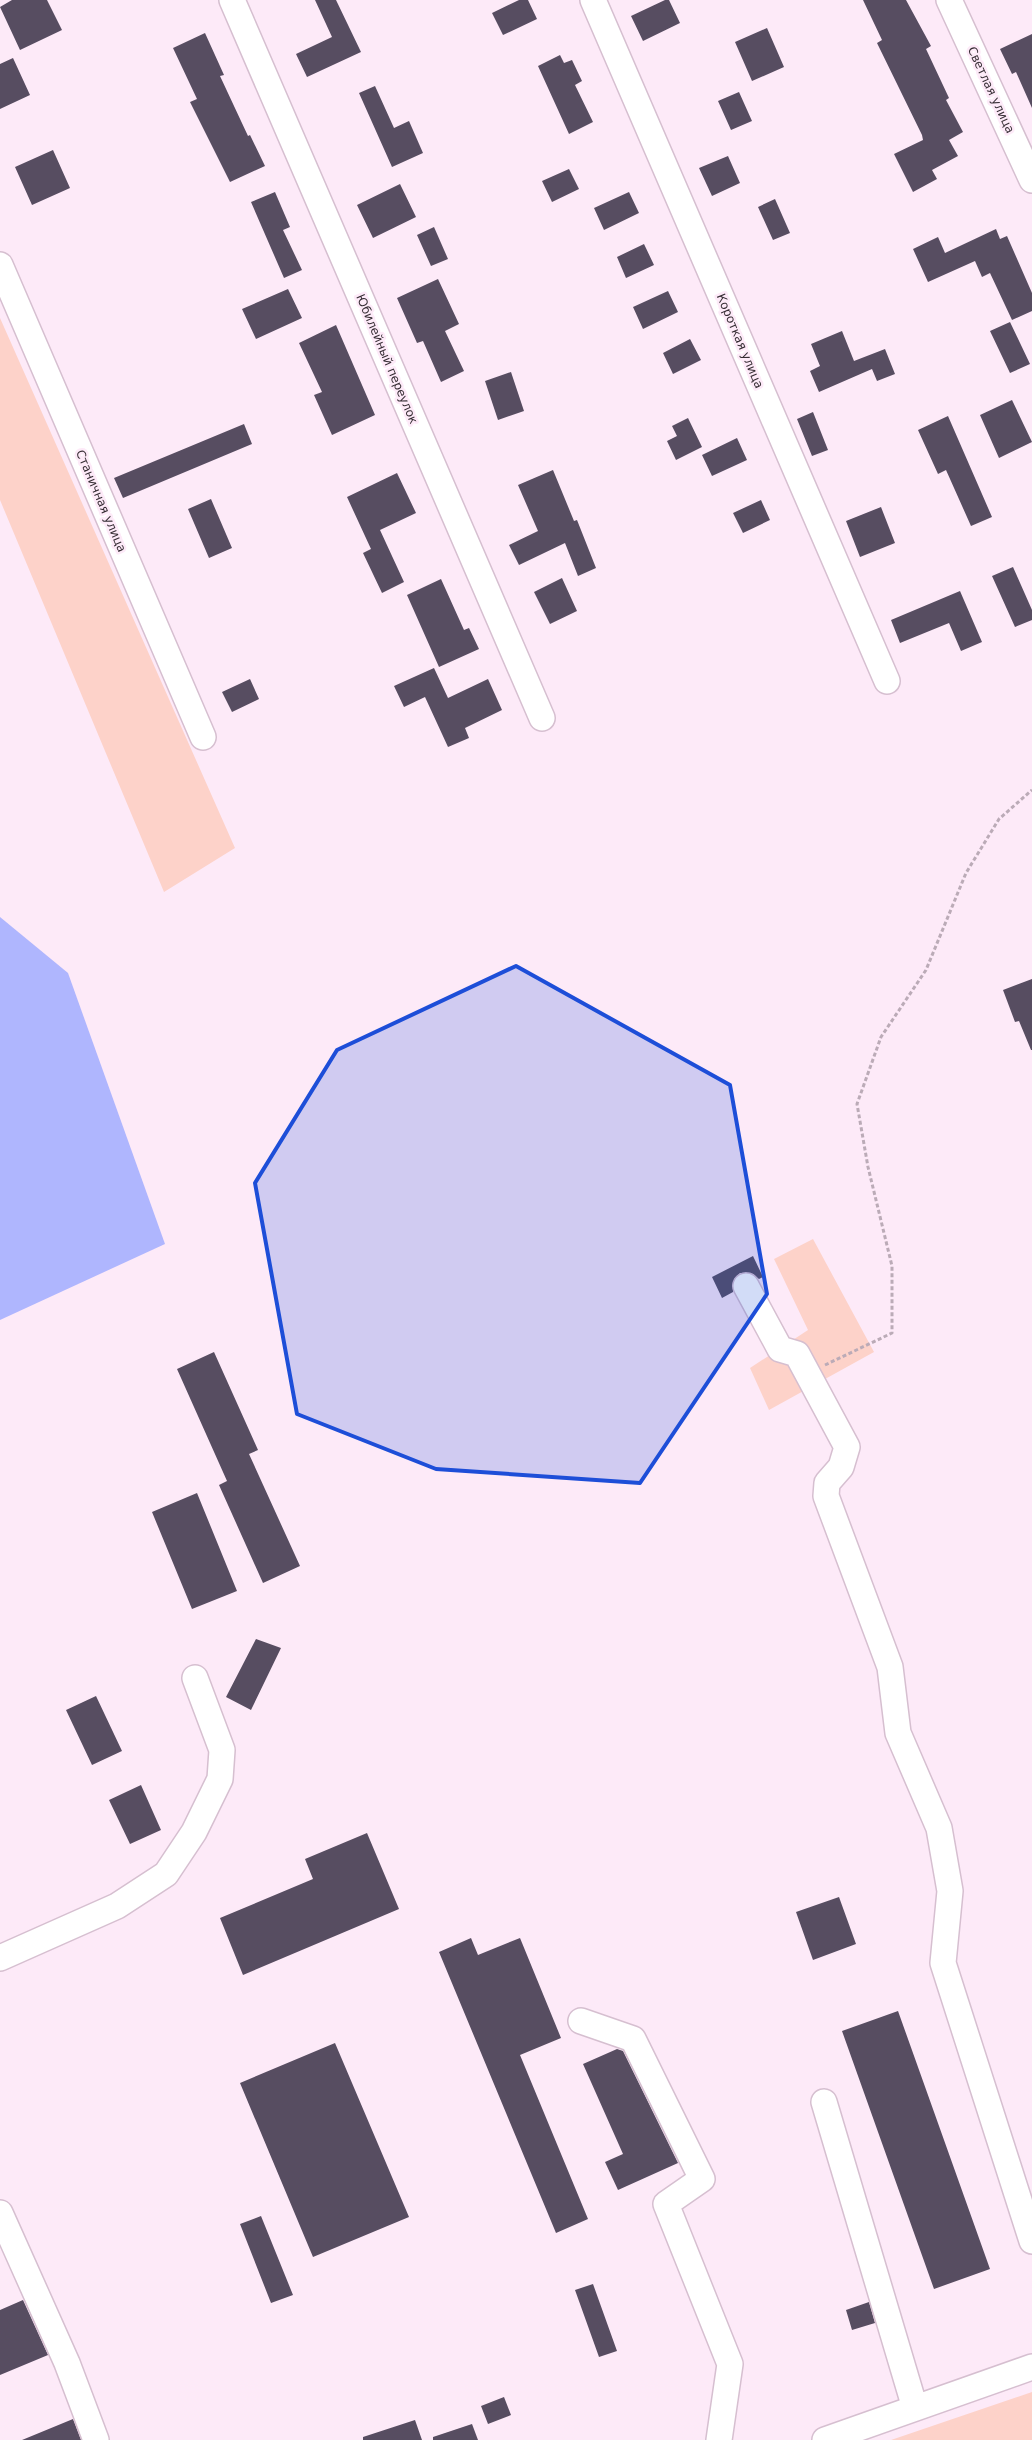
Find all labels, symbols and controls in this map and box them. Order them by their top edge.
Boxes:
street label: Светлая улица [965,44,1017,136]
street label: Юбилейный переулок [353,292,421,426]
street label: Короткая улица [714,292,766,390]
street label: Станичная улица [73,448,129,554]

